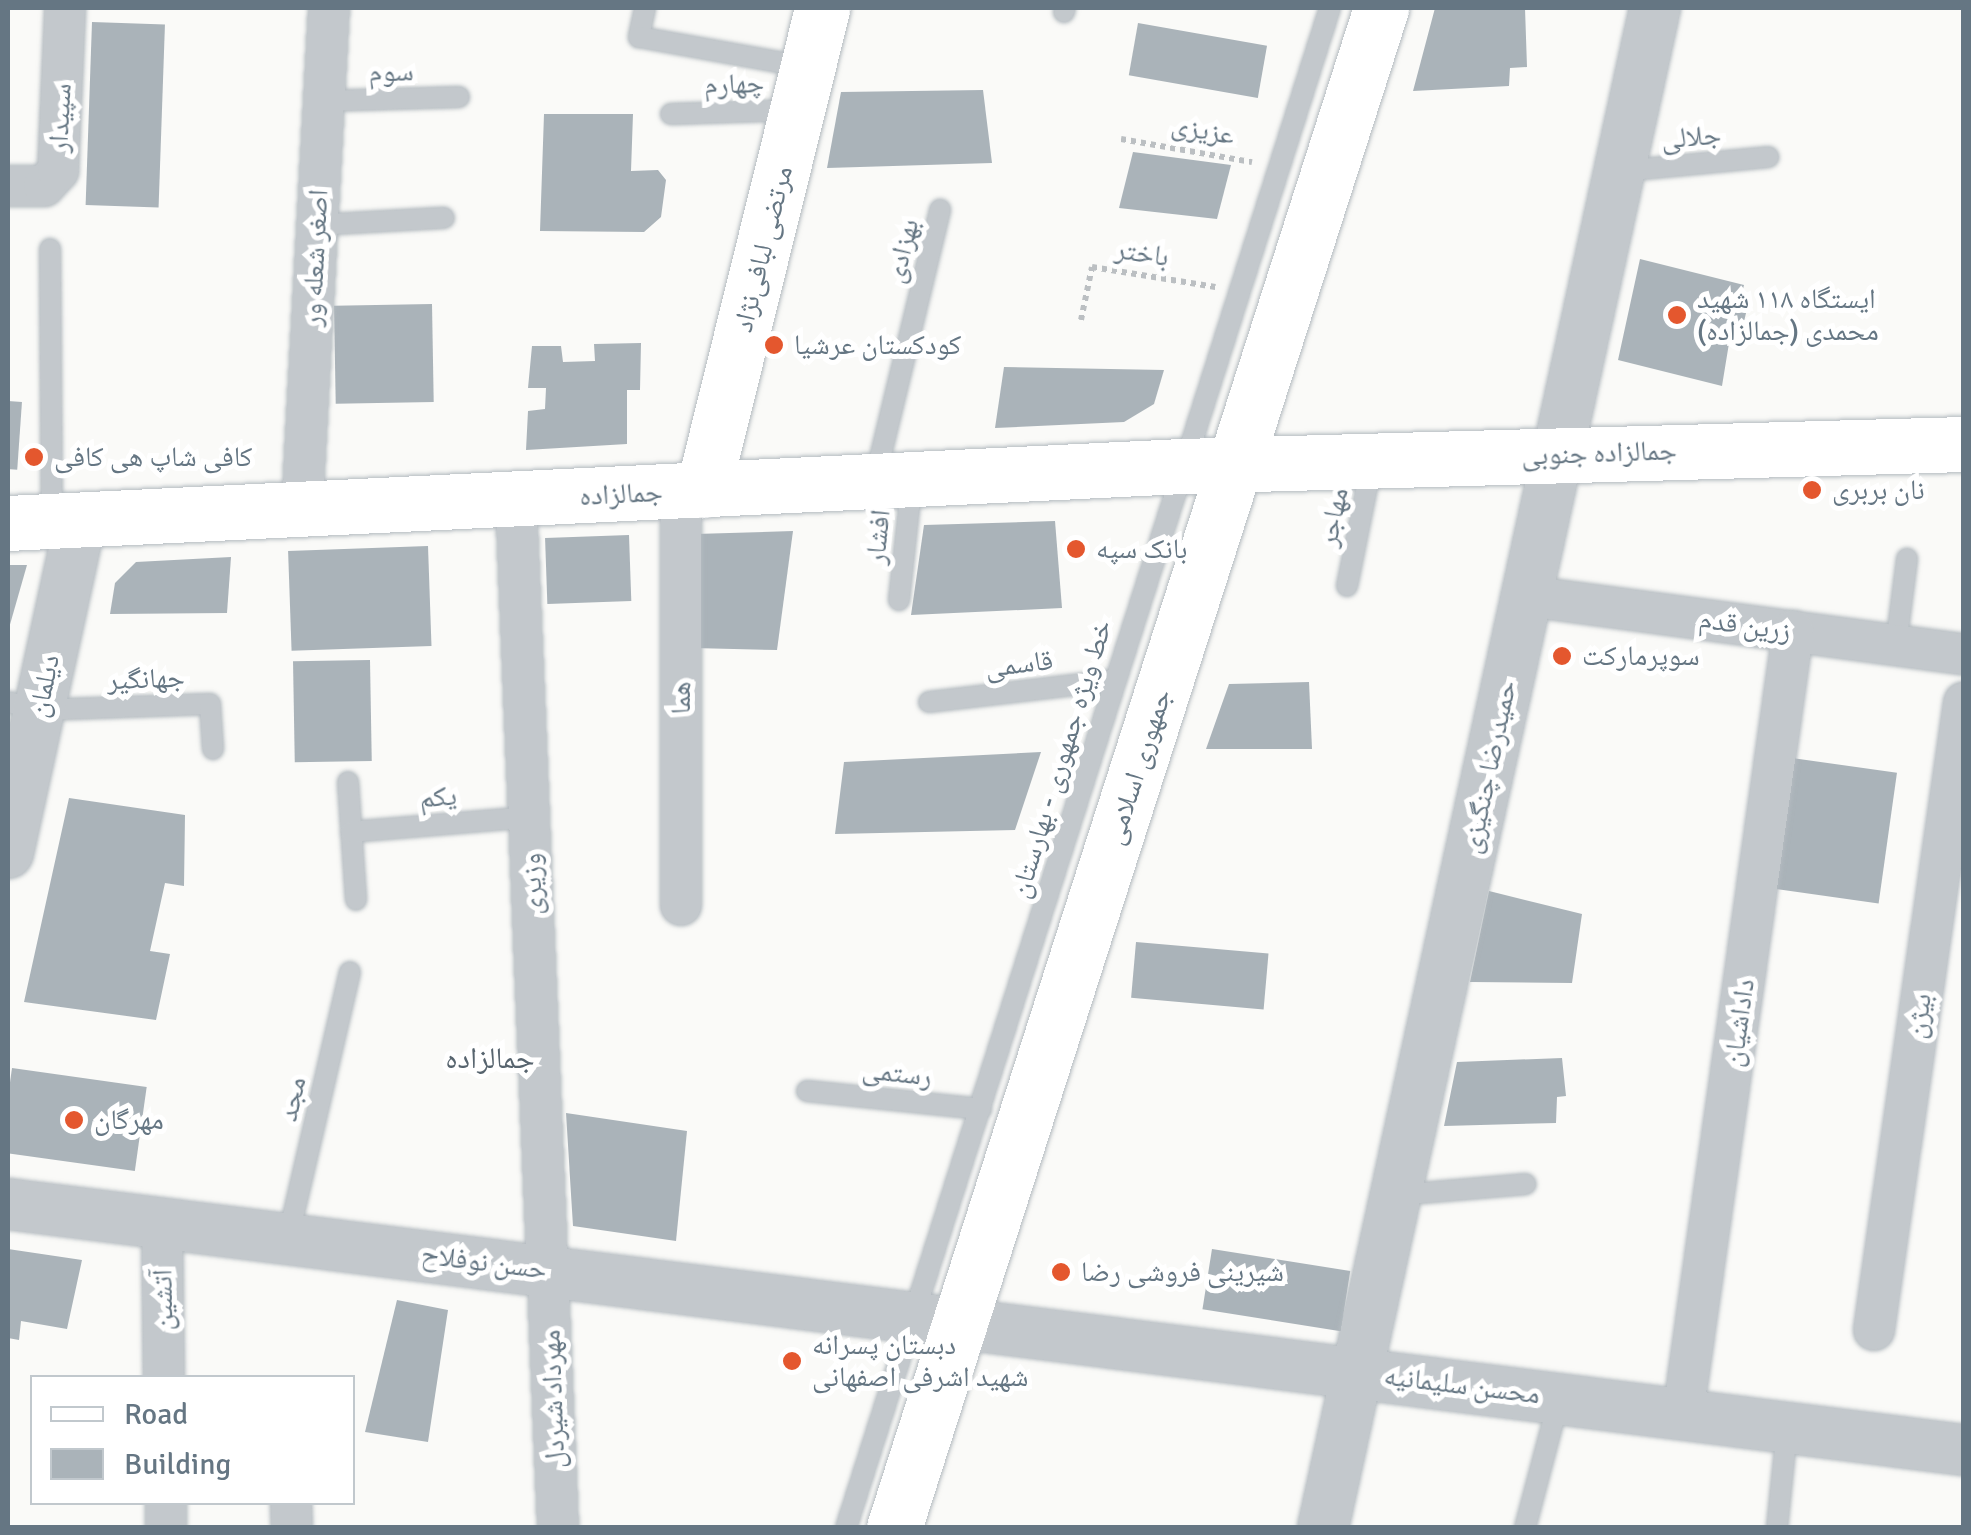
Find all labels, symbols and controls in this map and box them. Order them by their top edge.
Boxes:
street label: سوم [368,54,414,90]
street label: چهارم [703,66,765,102]
street label: سپیدار [41,83,79,153]
street label: عزیزی [1169,108,1237,152]
street label: جلالی [1660,118,1722,156]
street label: مرتضی لبافی‌نژاد [726,162,800,336]
street label: اصغر شعله ور [295,189,335,327]
street label: بهزادی [878,215,926,287]
street label: باختر [1113,232,1171,274]
place label: ایستگاه ۱۱۸ شهید محمدی (جمالزاده) [1697,282,1879,348]
marker: ایستگاه ۱۱۸ شهید محمدی (جمالزاده) [1666,304,1688,326]
place label: کودکستان عرشیا [794,328,961,362]
marker: کودکستان عرشیا [763,334,785,356]
street label: جمالزاده جنوبی [1521,433,1677,473]
place label: کافی شاپ هی کافی [54,440,252,474]
marker: کافی شاپ هی کافی [23,446,45,468]
place label: نان بربری [1832,473,1925,507]
street label: جمالزاده [578,475,664,513]
marker: نان بربری [1801,479,1823,501]
street label: مهاجر [1310,484,1356,550]
street label: افشار [858,508,898,566]
place label: بانک سپه [1096,532,1188,566]
marker: بانک سپه [1065,538,1087,560]
street label: زرین قدم [1697,602,1793,648]
street label: خط ویژه جمهوری - بهارستان [1003,616,1119,902]
place label: سوپرمارکت [1582,639,1700,673]
street label: قاسمی [983,643,1055,685]
marker: سوپرمارکت [1551,645,1573,667]
street label: دیلمان [21,652,67,720]
street label: جهانگیر [107,661,185,697]
street label: حمیدرضا چنگیزی [1454,677,1524,857]
street label: هما [664,682,698,714]
street label: جمهوری اسلامی [1097,685,1179,849]
street label: یکم [418,779,458,815]
street label: وزیری [514,852,550,916]
street label: داداشیان [1716,977,1762,1069]
street label: بیژن [1899,991,1939,1041]
district label: جمالزاده [445,1041,535,1077]
street label: رستمی [860,1053,934,1093]
street label: مجد [271,1073,313,1125]
place label: مهرگان [94,1103,164,1137]
marker: مهرگان [63,1109,85,1131]
street label: حسن نوفلاح [419,1238,549,1286]
place label: شیرینی فروشی رضا [1081,1255,1284,1289]
marker: شیرینی فروشی رضا [1050,1261,1072,1283]
street label: آتشین [146,1269,180,1331]
place label: دبستان پسرانه شهید اشرفی اصفهانی [812,1328,1028,1394]
street label: مهرداد شیردل [534,1329,572,1469]
marker: دبستان پسرانه شهید اشرفی اصفهانی [781,1350,803,1372]
street label: محسن سلیمانیه [1382,1359,1542,1411]
legend [30,1375,355,1505]
text: Road [124,1396,188,1433]
text: Building [124,1446,231,1483]

